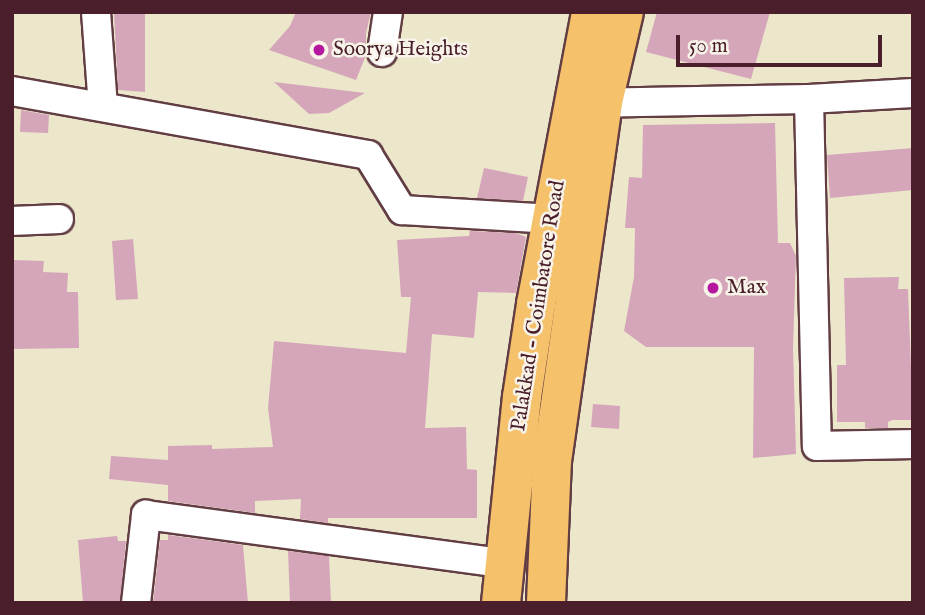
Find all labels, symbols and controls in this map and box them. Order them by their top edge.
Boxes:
scale bar [680,21,886,65]
text: 50 m [689,33,728,60]
place label: Soorya Heights [333,37,468,63]
marker: Soorya Heights [311,42,327,58]
street label: Palakkad - Coimbatore Road [507,179,571,433]
place label: Max [727,275,766,301]
marker: Max [705,280,721,296]

